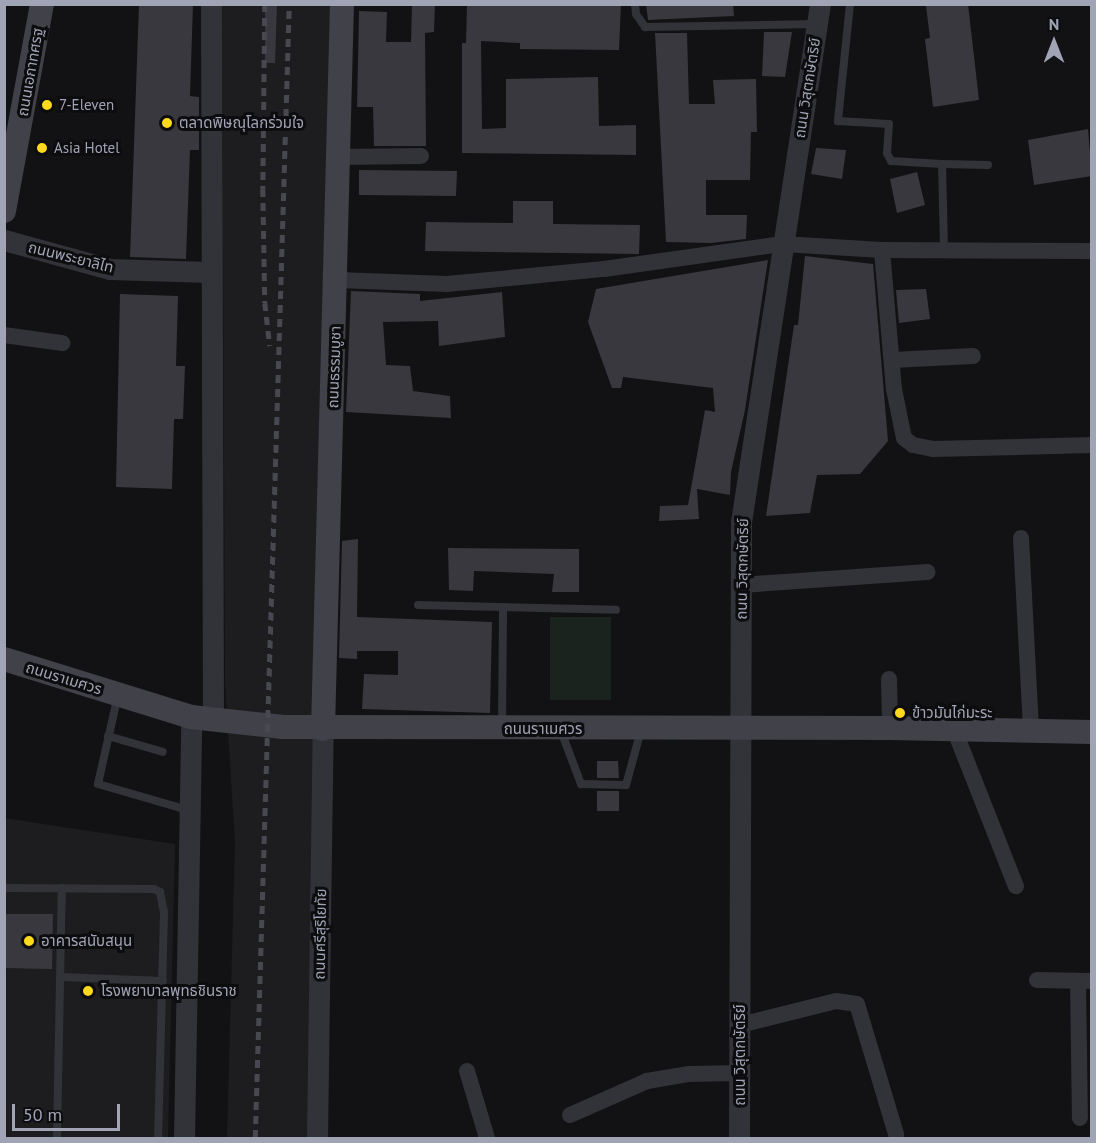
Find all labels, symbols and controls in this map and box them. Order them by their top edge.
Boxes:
north arrow [1024,12,1084,72]
text: N [1049,14,1059,34]
street label: ถนนเอกาทศรฐ [13,26,47,118]
street label: ถนน วิสุตกษัตริย์ [790,37,824,139]
place label: 7-Eleven [59,96,114,114]
marker: 7-Eleven [40,98,54,112]
place label: ตลาดพิษณุโลกร่วมใจ [179,114,304,132]
marker: ตลาดพิษณุโลกร่วมใจ [160,116,174,130]
place label: Asia Hotel [54,139,120,157]
marker: Asia Hotel [35,141,49,155]
street label: ถนนพระยาลิไท [26,238,116,276]
street label: ถนนธรรมบูชา [324,325,344,409]
street label: ถนน วิสุตกษัตริย์ [732,518,752,620]
street label: ถนนราเมศวร [24,658,104,698]
place label: ข้าวมันไก่มะระ [912,704,992,722]
marker: ข้าวมันไก่มะระ [893,706,907,720]
street label: ถนนราเมศวร [504,720,582,738]
street label: ถนนศรีสุริโยทัย [310,888,330,980]
place label: อาคารสนับสนุน [41,932,132,950]
marker: อาคารสนับสนุน [22,934,36,948]
marker: โรงพยาบาลพุทธชินราช [79,982,97,1000]
place label: โรงพยาบาลพุทธชินราช [101,982,237,1000]
street label: ถนน วิสุตกษัตริย์ [731,1004,749,1106]
scale bar [15,1092,123,1130]
text: 50 m [23,1103,62,1126]

